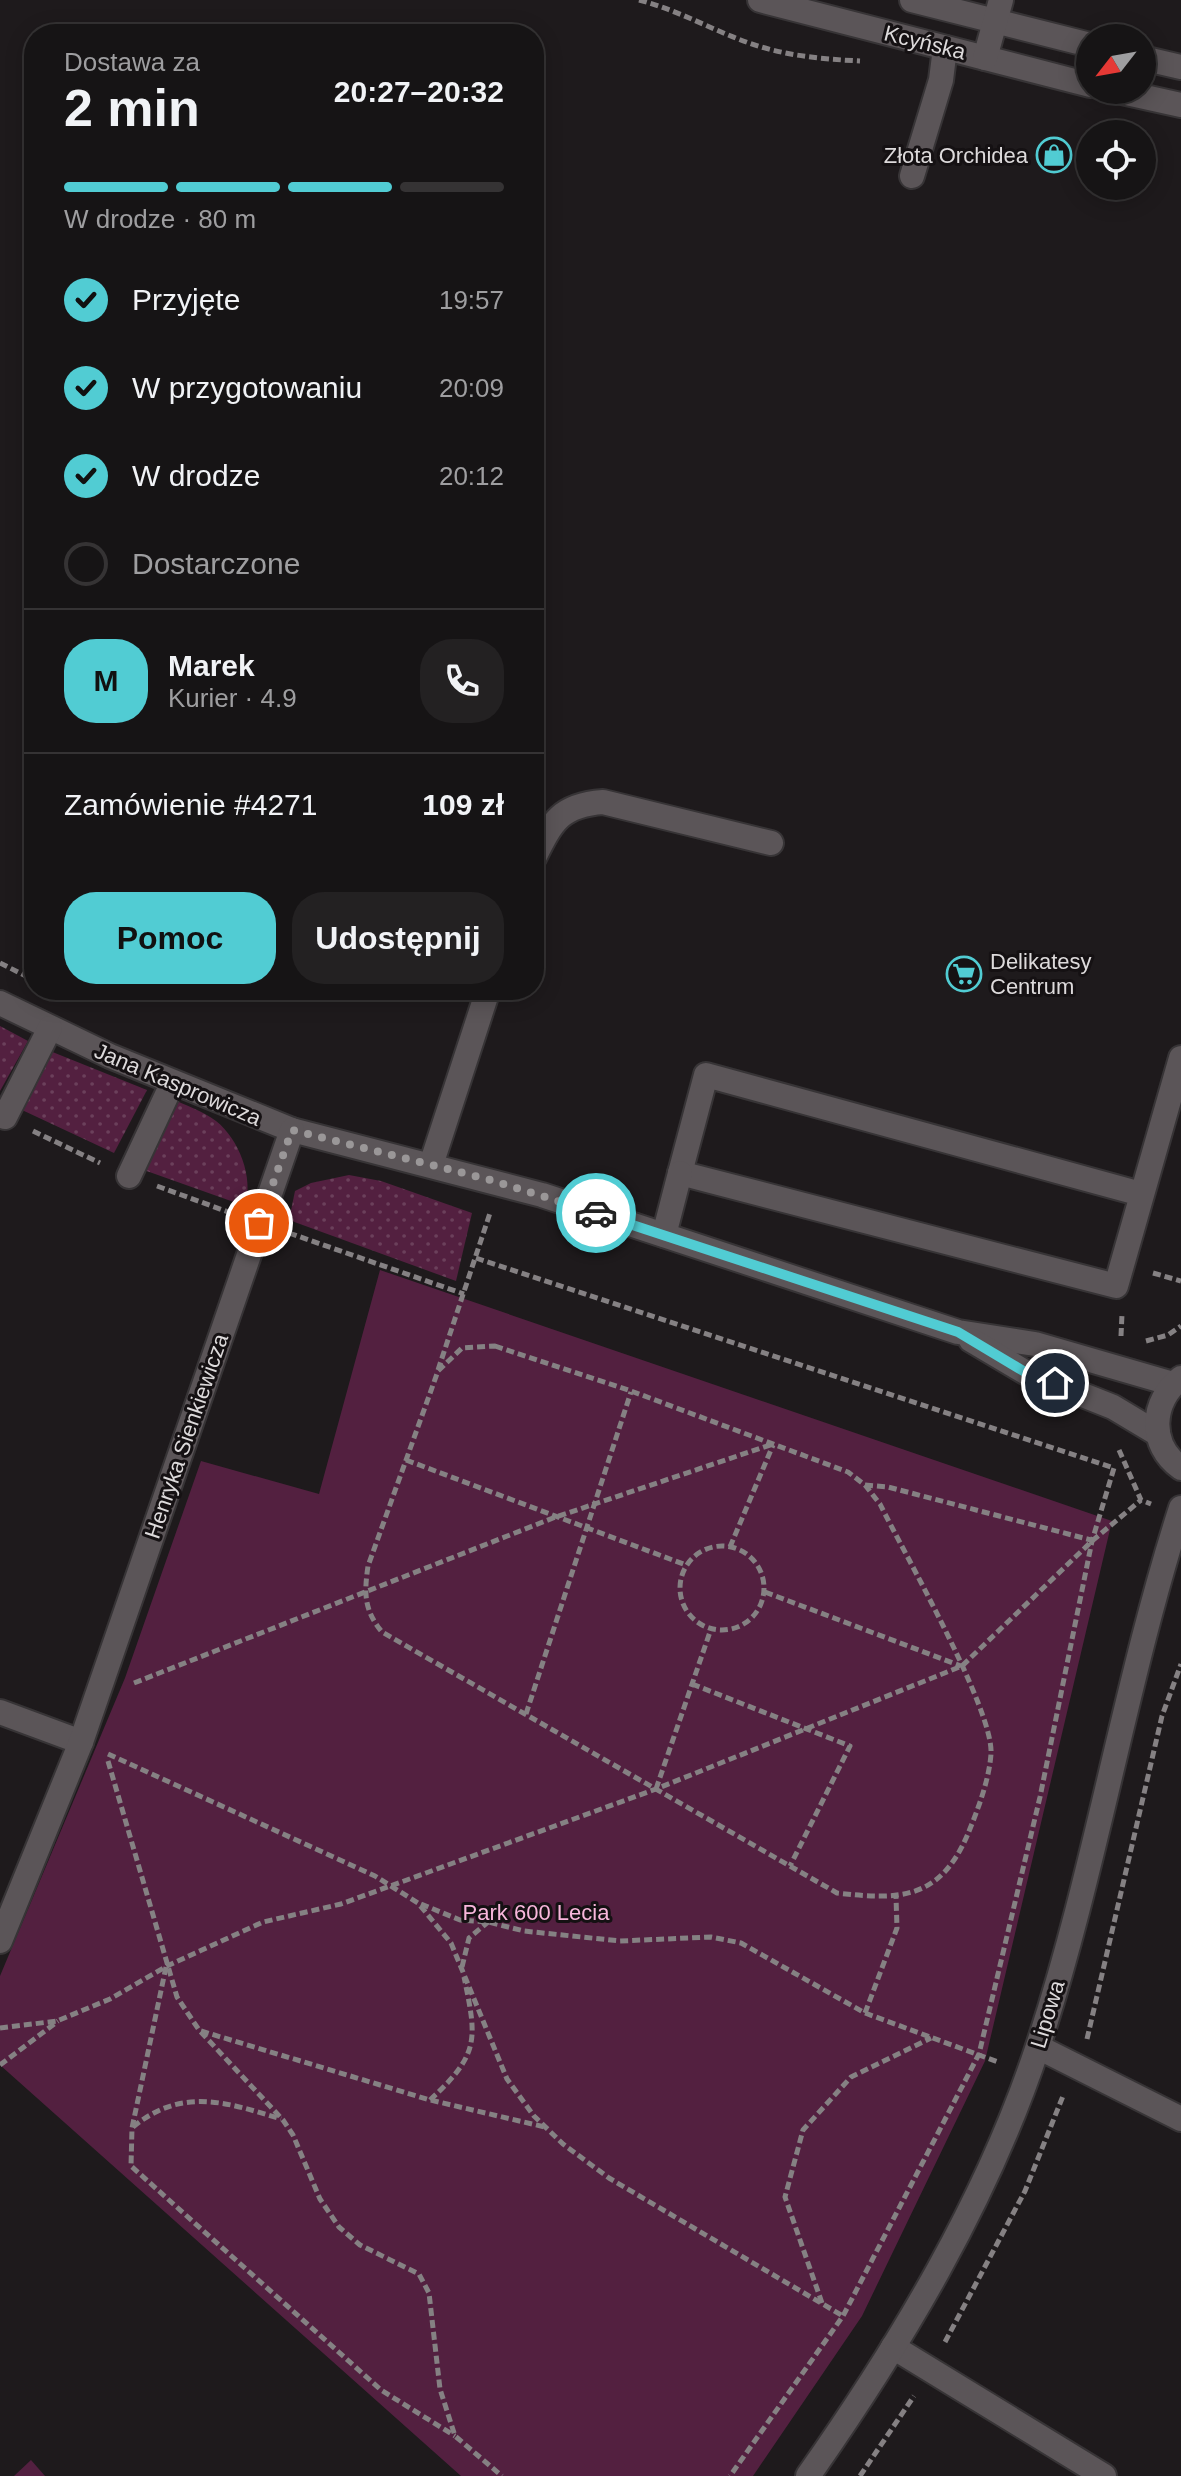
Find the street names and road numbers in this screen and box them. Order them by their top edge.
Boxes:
street label: Kcyńska [882,20,969,65]
street label: Jana Kasprowicza [91,1038,266,1131]
street label: Henryka Sienkiewicza [140,1330,234,1542]
street label: Lipowa [1025,1976,1070,2051]

